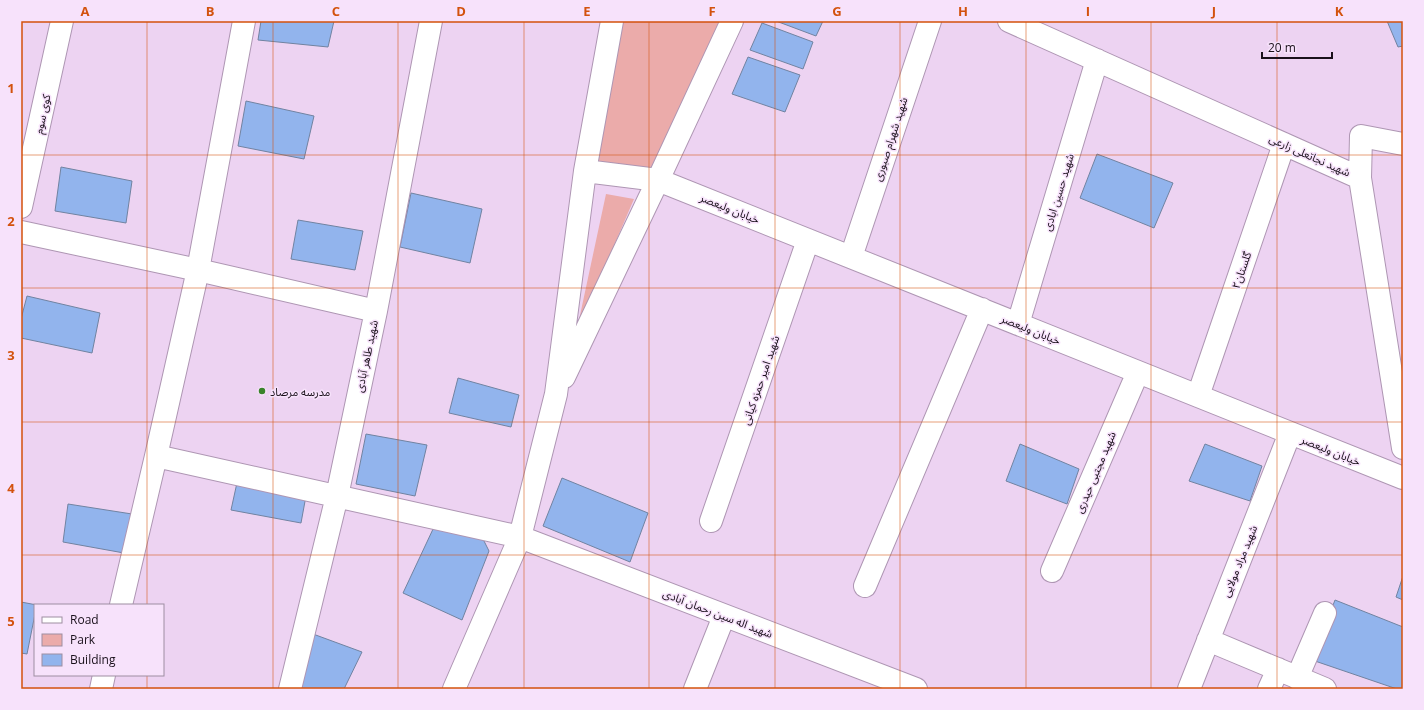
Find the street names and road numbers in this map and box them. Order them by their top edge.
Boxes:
street label: کوی سوم [30,92,55,135]
street label: شهید شهرام صبوری [869,95,912,183]
street label: شهید نجاتعلی زارعی [1267,130,1353,180]
street label: شهید حسین ابادی [1039,151,1077,233]
street label: خیابان ولیعصر [697,189,762,227]
street label: گلستان۲ [1228,249,1254,291]
street label: خیابان ولیعصر [998,310,1063,348]
street label: شهید طاهر آبادی [351,318,381,394]
street label: شهید امیر حمزه کیانی [738,333,783,427]
street label: شهید مجتبی حیدری [1071,428,1119,515]
street label: خیابان ولیعصر [1298,431,1363,469]
street label: شهید مراد مولایی [1218,522,1260,599]
street label: شهید اله سین رحمان آبادی [661,585,776,641]

